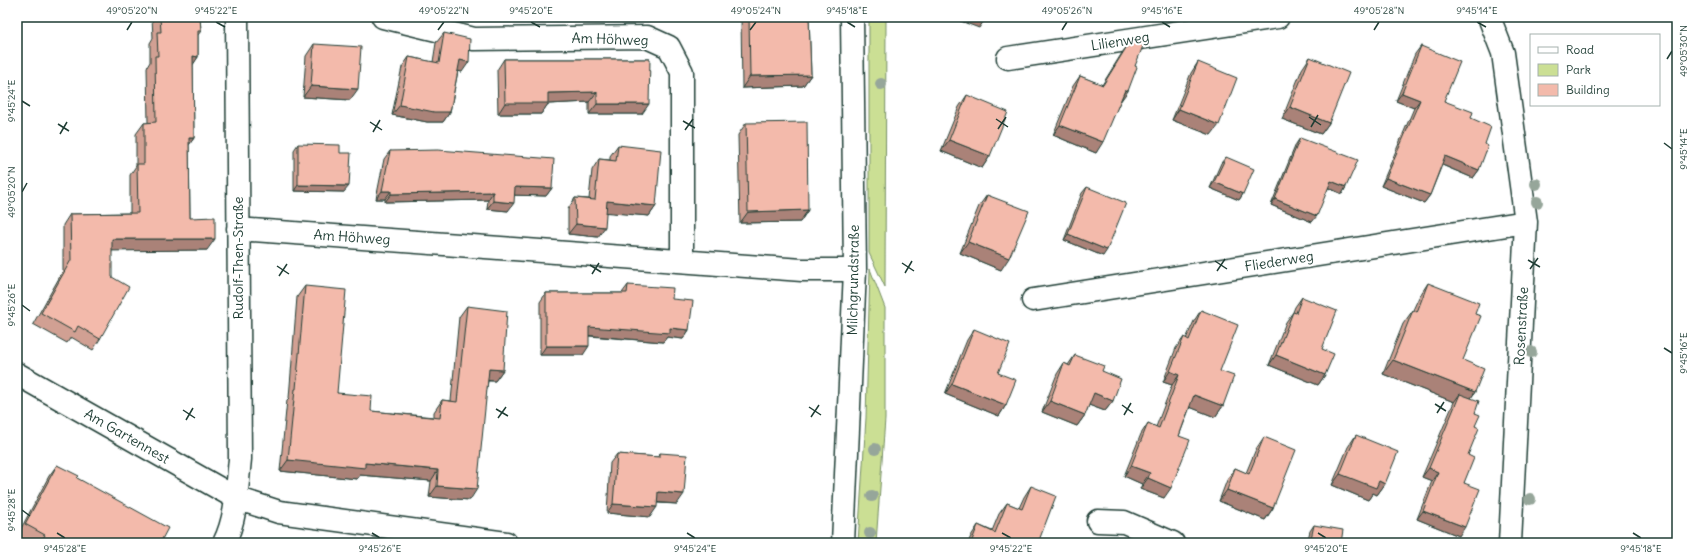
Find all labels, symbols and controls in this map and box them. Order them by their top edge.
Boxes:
text: 49°05'20"N [106,4,158,17]
text: 9°45'22"E [195,4,237,17]
text: 49°05'22"N [419,4,469,17]
text: 9°45'20"E [509,4,553,17]
text: 49°05'24"N [731,4,781,17]
text: 9°45'18"E [826,4,868,17]
text: 49°05'26"N [1042,4,1092,17]
text: 9°45'16"E [1141,4,1183,17]
text: 49°05'28"N [1354,4,1404,17]
text: 9°45'14"E [1456,4,1498,17]
text: 49°05'30"N [1677,25,1690,77]
street label: Lilienweg [1089,27,1151,55]
street label: Am Höhweg [571,29,649,49]
legend [1530,34,1660,106]
text: Road [1566,42,1594,57]
text: Park [1566,62,1591,77]
text: 9°45'24"E [5,80,18,122]
text: Building [1566,82,1610,97]
text: 9°45'14"E [1677,128,1690,170]
text: 49°05'20"N [5,166,18,218]
street label: Rudolf-Then-Straße [229,196,247,320]
street label: Am Höhweg [313,225,391,249]
street label: Milchgrundstraße [843,225,863,335]
street label: Fliederweg [1243,247,1315,275]
text: 9°45'26"E [5,283,18,326]
street label: Rosenstraße [1510,286,1532,366]
text: 9°45'16"E [1677,332,1690,374]
street label: Am Gartennest [81,404,173,468]
text: 9°45'28"E [5,488,18,531]
text: 9°45'28"E [44,542,87,555]
text: 9°45'26"E [359,542,402,555]
text: 9°45'24"E [674,542,716,555]
text: 9°45'22"E [990,542,1032,555]
text: 9°45'20"E [1304,542,1348,555]
text: 9°45'18"E [1620,542,1662,555]

